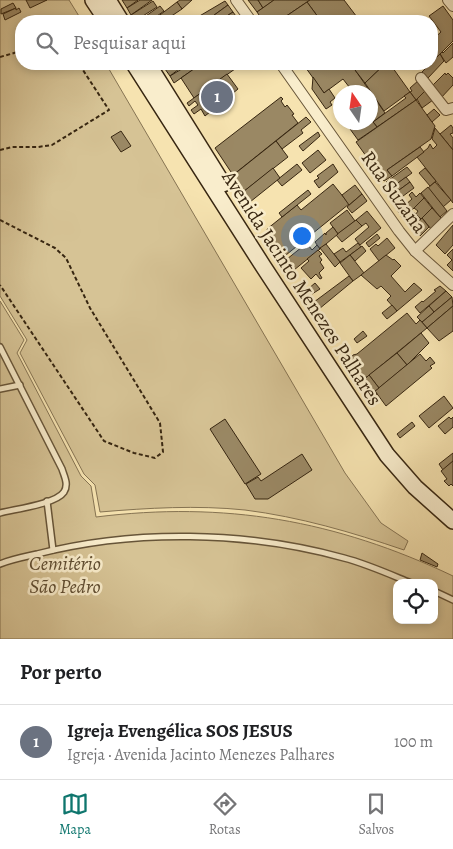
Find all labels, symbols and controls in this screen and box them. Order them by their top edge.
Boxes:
search box [15,15,438,70]
icon: search [33,29,61,57]
text: Pesquisar aqui [73,30,186,56]
pin: 1 [201,78,233,116]
north arrow [333,85,378,130]
street label: Rua Suzana [355,145,434,239]
street label: Avenida Jacinto Menezes Palhares [215,164,388,411]
your location [289,223,315,249]
park label: Cemitério São Pedro [29,550,101,600]
map controls [393,579,438,624]
button: locate [393,579,438,624]
text: Por perto [20,658,102,686]
text: Igreja Evengélica SOS JESUS [67,718,293,744]
text: 1 [33,731,39,753]
text: 100 m [394,731,433,753]
text: Igreja · Avenida Jacinto Menezes Palhares [67,744,335,766]
tab: Mapa [59,790,91,839]
tab: Rotas [209,790,241,839]
tab: Salvos [358,790,394,839]

